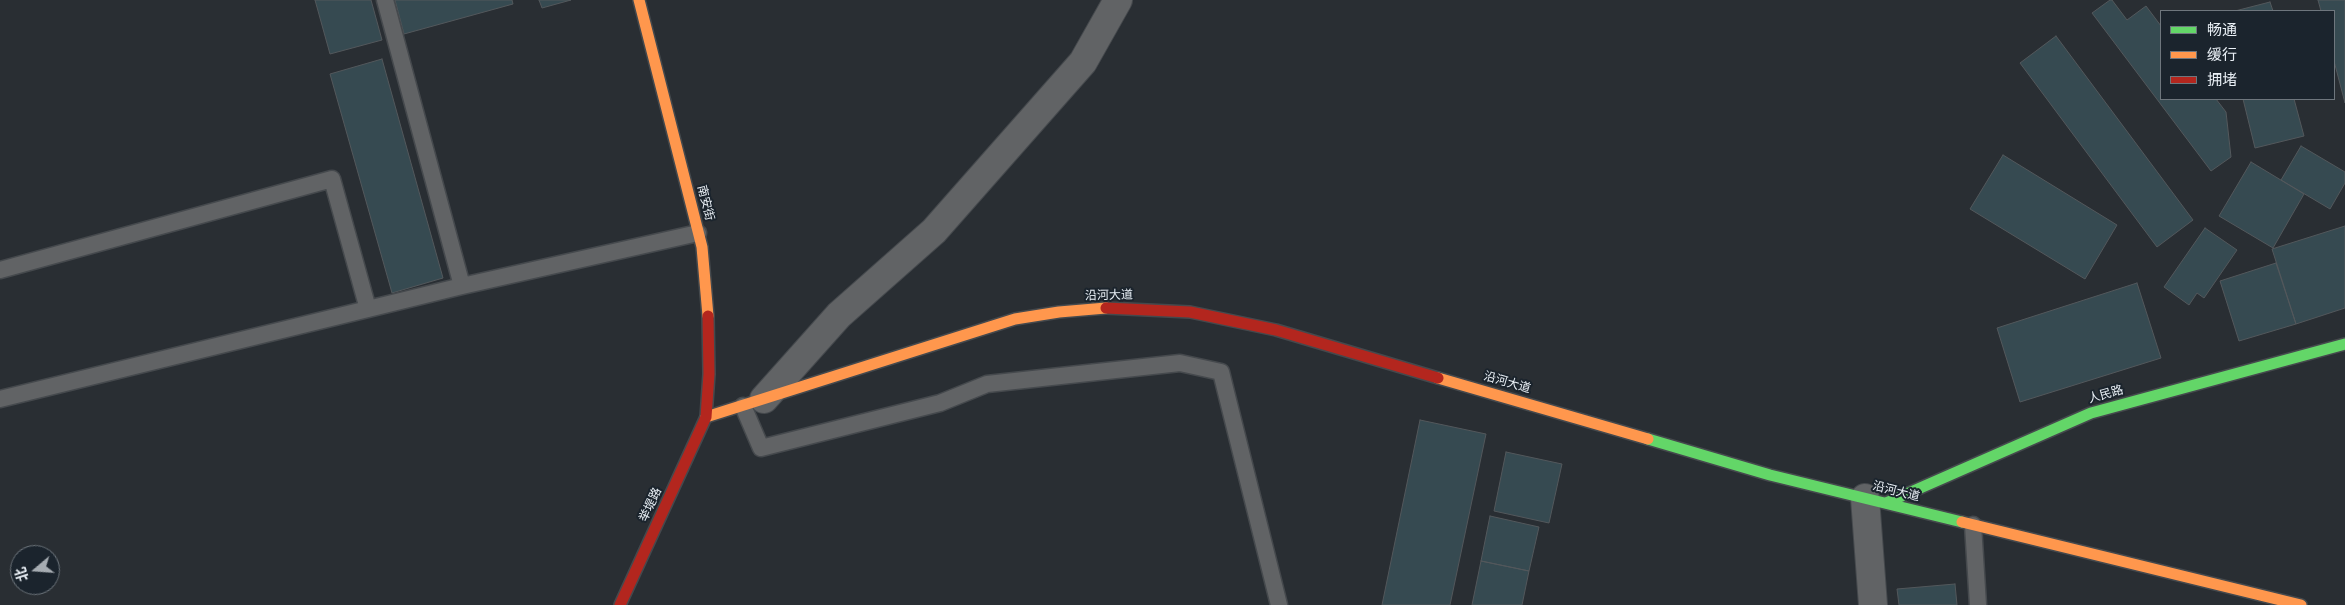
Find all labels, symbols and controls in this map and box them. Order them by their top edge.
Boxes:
legend [2160,10,2335,100]
text: 畅通 [2207,19,2237,40]
text: 缓行 [2207,44,2237,65]
text: 拥堵 [2207,69,2237,90]
street label: 南安街 [694,184,716,222]
street label: 沿河大道 [1085,288,1133,304]
street label: 沿河大道 [1482,369,1532,397]
street label: 人民路 [2087,383,2125,407]
street label: 沿河大道 [1871,479,1921,505]
street label: 举堤路 [637,486,665,524]
north arrow [10,545,60,595]
text: 北 [10,565,33,584]

